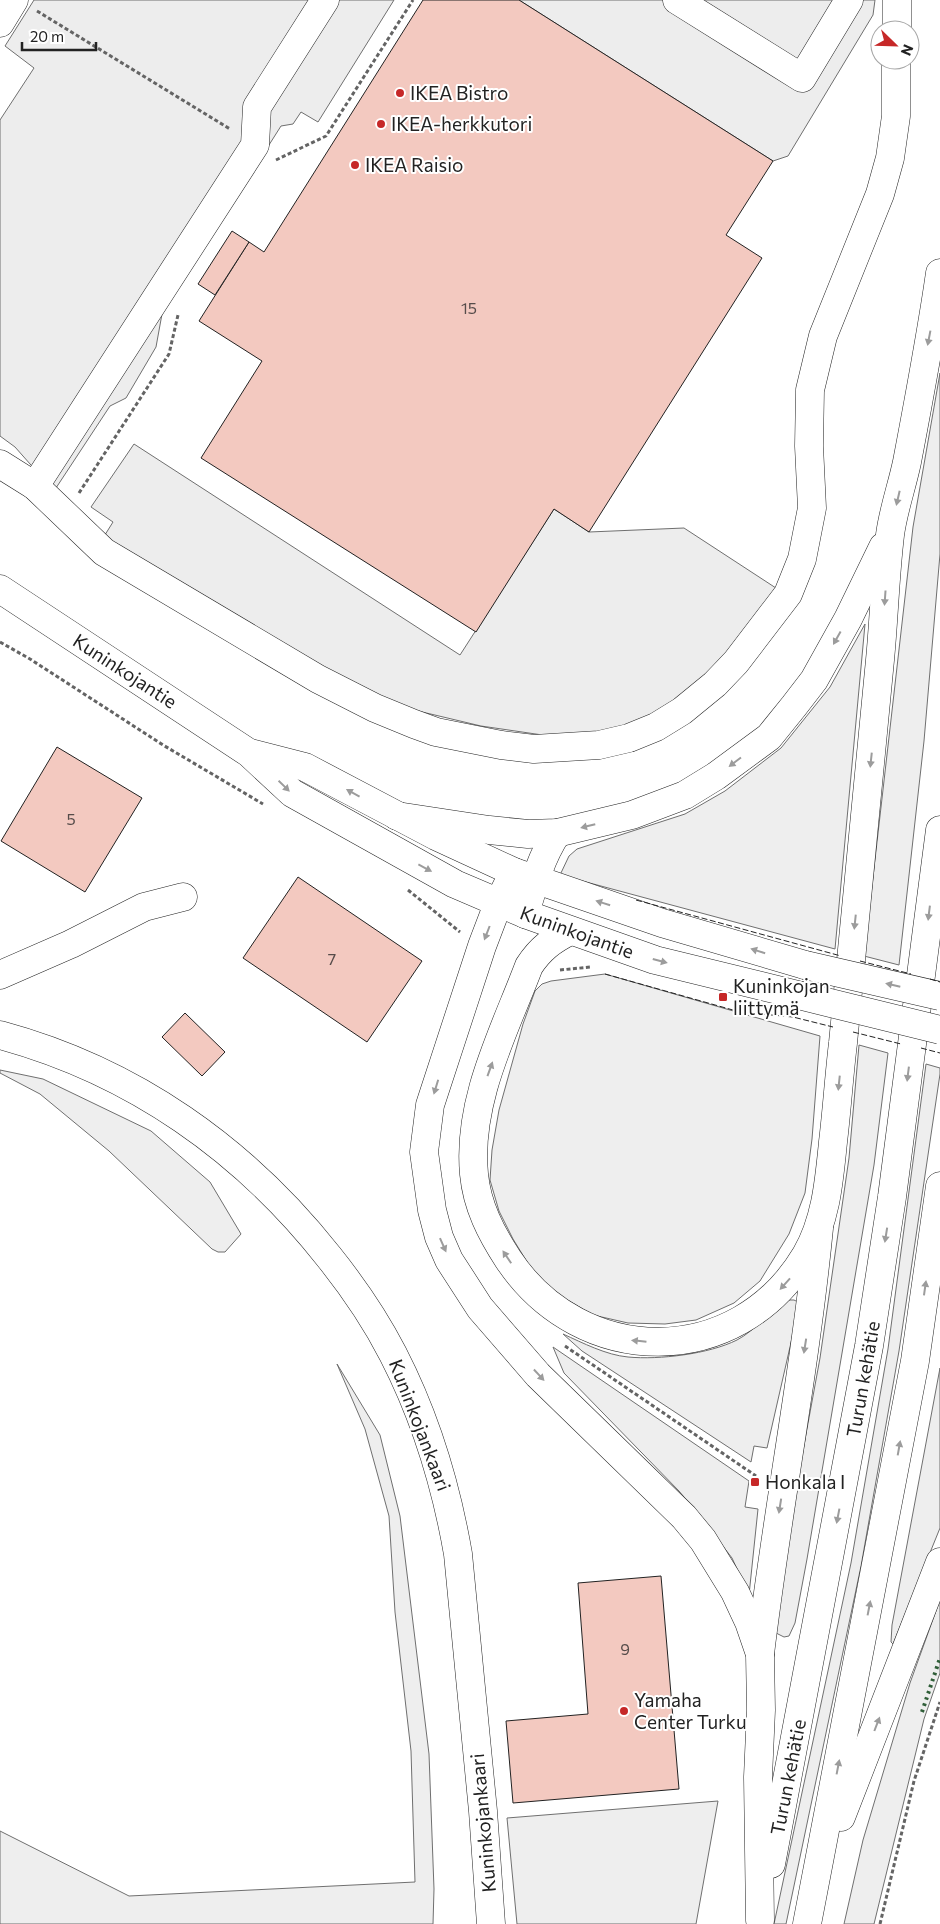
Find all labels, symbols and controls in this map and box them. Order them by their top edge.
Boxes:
scale bar [22,20,96,52]
north arrow [870,20,920,70]
text: 20 m [30,27,64,45]
text: N [898,42,917,58]
place label: IKEA Bistro [410,81,508,104]
marker: IKEA Bistro [394,87,406,99]
place label: IKEA-herkkutori [391,112,532,135]
marker: IKEA-herkkutori [375,118,387,130]
place label: IKEA Raisio [365,153,463,176]
marker: IKEA Raisio [349,159,361,171]
house number: 15 [461,298,477,317]
one-way arrow [925,331,933,347]
one-way arrow [894,490,902,505]
one-way arrow [881,590,889,606]
street label: Kuninkojantie [69,628,182,713]
one-way arrow [833,632,842,645]
one-way arrow [866,752,874,768]
one-way arrow [728,757,742,767]
one-way arrow [278,780,290,792]
one-way arrow [346,789,361,797]
house number: 5 [66,809,76,828]
one-way arrow [580,822,595,830]
one-way arrow [417,864,432,872]
one-way arrow [595,899,610,907]
street label: Kuninkojantie [517,900,637,963]
one-way arrow [925,905,933,921]
one-way arrow [850,914,858,930]
one-way arrow [483,925,490,940]
one-way arrow [751,947,766,955]
house number: 7 [328,949,336,968]
one-way arrow [652,957,667,965]
place label: Kuninkojan liittymä [733,974,830,1019]
one-way arrow [885,981,900,989]
marker: Kuninkojan liittymä [717,991,729,1003]
one-way arrow [487,1061,494,1076]
one-way arrow [904,1066,912,1082]
one-way arrow [834,1076,842,1092]
one-way arrow [431,1079,439,1094]
one-way arrow [882,1227,890,1243]
one-way arrow [439,1238,447,1252]
one-way arrow [502,1250,512,1264]
one-way arrow [779,1278,790,1291]
one-way arrow [922,1279,930,1295]
street label: Turun kehätie [841,1319,884,1439]
one-way arrow [631,1337,647,1345]
one-way arrow [801,1338,809,1354]
street label: Kuninkojankaari [385,1356,456,1494]
one-way arrow [533,1369,545,1381]
one-way arrow [895,1440,903,1456]
place label: Honkala I [765,1470,845,1493]
marker: Honkala I [749,1476,761,1488]
one-way arrow [776,1499,784,1515]
one-way arrow [834,1508,842,1524]
one-way arrow [865,1599,873,1615]
house number: 9 [620,1639,630,1658]
place label: Yamaha Center Turku [634,1688,747,1733]
marker: Yamaha Center Turku [618,1705,630,1717]
street label: Turun kehätie [765,1717,810,1837]
one-way arrow [874,1717,882,1731]
street label: Kuninkojankaari [465,1753,500,1893]
one-way arrow [834,1760,842,1775]

